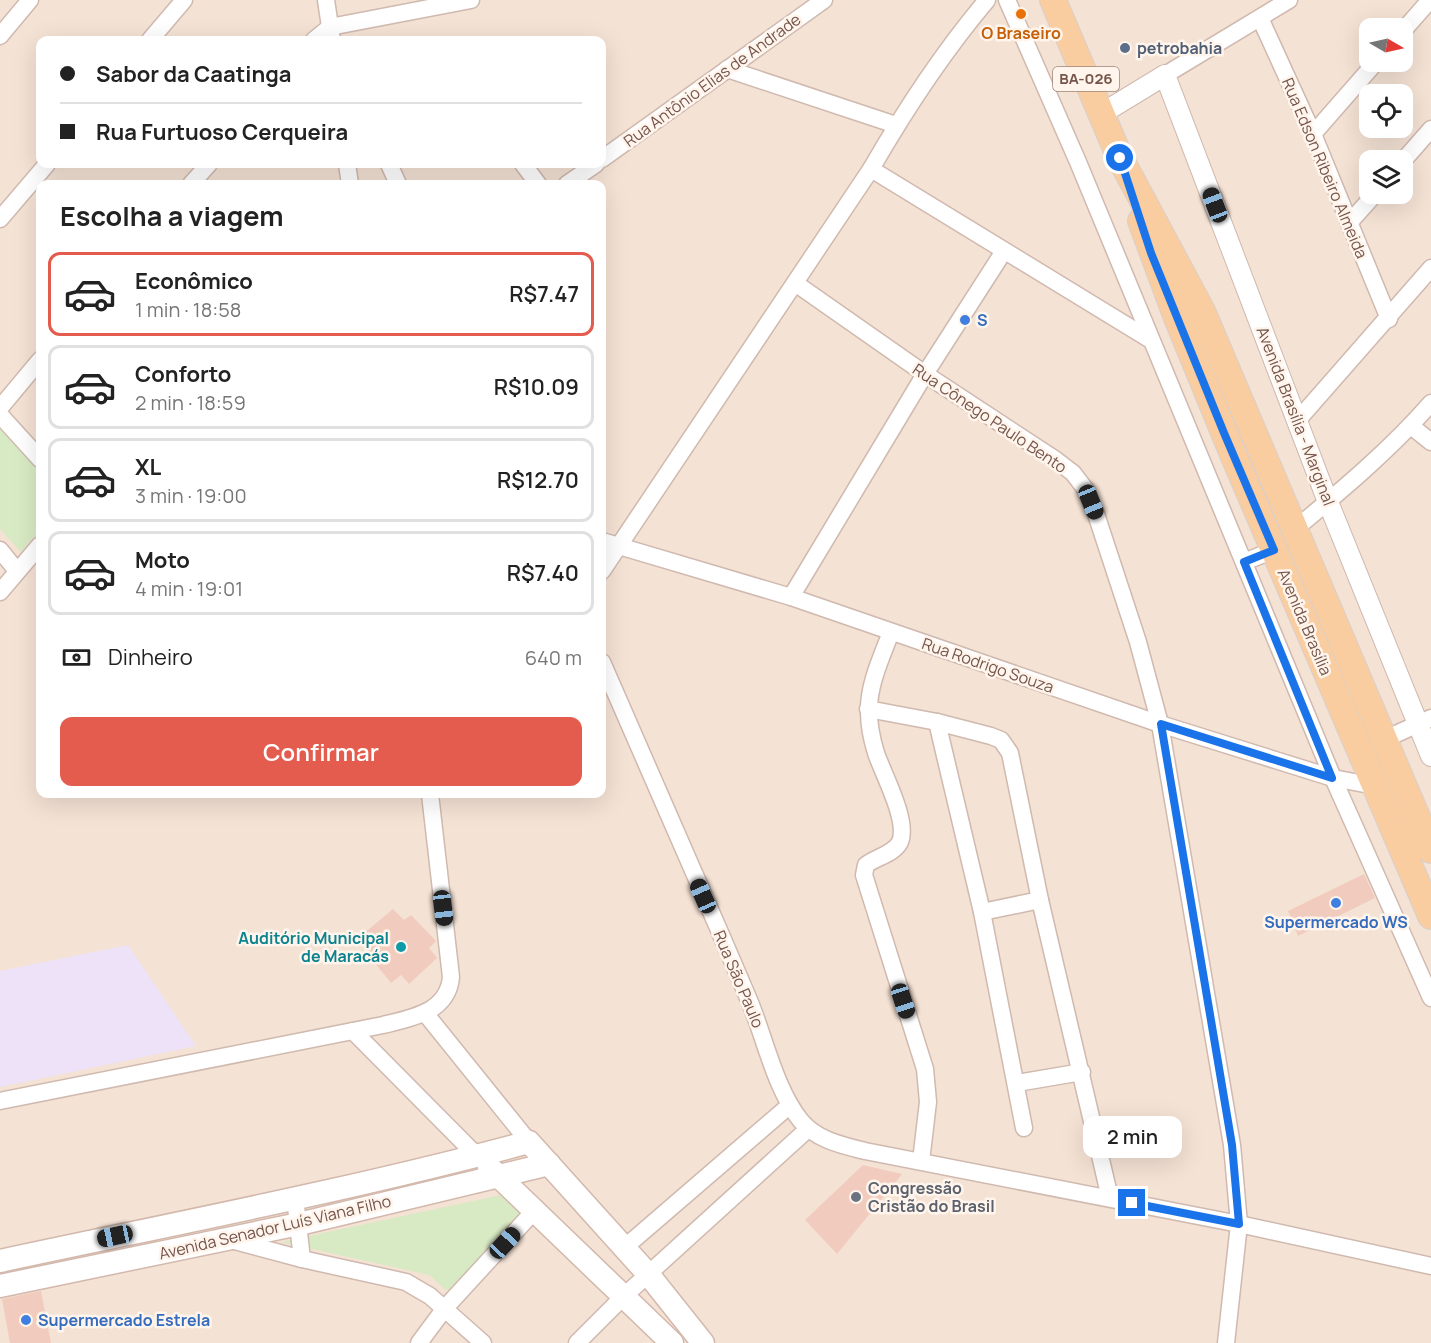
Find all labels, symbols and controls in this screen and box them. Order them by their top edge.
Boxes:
marker: O Braseiro [1014,7,1028,21]
street label: Rua Antônio Elias de Andrade [619,8,805,152]
north arrow [1359,18,1413,72]
map controls [1359,18,1413,204]
place label: O Braseiro [981,22,1061,44]
place label: petrobahia [1137,37,1222,59]
marker: petrobahia [1118,41,1132,55]
text: Sabor da Caatinga [96,59,291,89]
road number: BA-026 [1053,67,1119,91]
street label: Rua Edson Ribeiro Almeida [1277,74,1373,262]
button: locate [1359,84,1413,138]
text: Rua Furtuoso Cerqueira [96,117,348,147]
route start [1106,144,1133,171]
button: layers [1359,150,1413,204]
car [1200,185,1230,225]
text: Escolha a viagem [60,197,283,234]
text: Econômico [135,266,253,296]
icon: car [63,267,117,321]
text: R$7.47 [509,279,579,309]
text: 1 min · 18:58 [135,296,241,323]
place label: S [977,309,988,331]
marker: S [958,313,972,327]
street label: Avenida Brasília - Marginal [1252,323,1340,509]
street label: Rua Cônego Paulo Bento [909,358,1071,478]
text: Conforto [135,359,231,389]
icon: car [63,360,117,414]
text: R$10.09 [494,372,579,402]
text: 2 min · 18:59 [135,389,246,416]
text: XL [135,452,161,482]
icon: car [63,453,117,507]
text: R$12.70 [497,465,579,495]
text: 3 min · 19:00 [135,482,247,509]
car [1076,482,1106,522]
text: Moto [135,545,190,575]
icon: car [63,546,117,600]
text: R$7.40 [507,558,579,588]
street label: Avenida Brasília [1273,565,1337,679]
text: 4 min · 19:01 [135,575,243,602]
street label: Rua Rodrigo Souza [919,632,1057,698]
icon: cash [60,641,93,674]
text: Dinheiro [108,642,193,672]
text: 640 m [525,644,582,671]
button: Confirmar [60,717,582,786]
car [687,876,719,916]
car [432,889,454,927]
marker: Supermercado WS [1329,896,1343,910]
place label: Supermercado WS [1264,911,1408,933]
place label: Auditório Municipal de Maracás [238,927,389,967]
street label: Rua São Paulo [709,927,769,1031]
marker: Auditório Municipal de Maracás [394,940,408,954]
car [889,981,917,1021]
callout: 2 min [1082,1116,1182,1158]
text: 2 min [1107,1123,1158,1150]
place label: Congressão Cristão do Brasil [868,1177,995,1217]
route end [1118,1189,1145,1216]
street label: Avenida Senador Luís Viana Filho [157,1190,393,1264]
marker: Congressão Cristão do Brasil [849,1190,863,1204]
car [96,1223,134,1249]
car [486,1224,524,1262]
place label: Supermercado Estrela [38,1309,210,1331]
marker: Supermercado Estrela [19,1313,33,1327]

